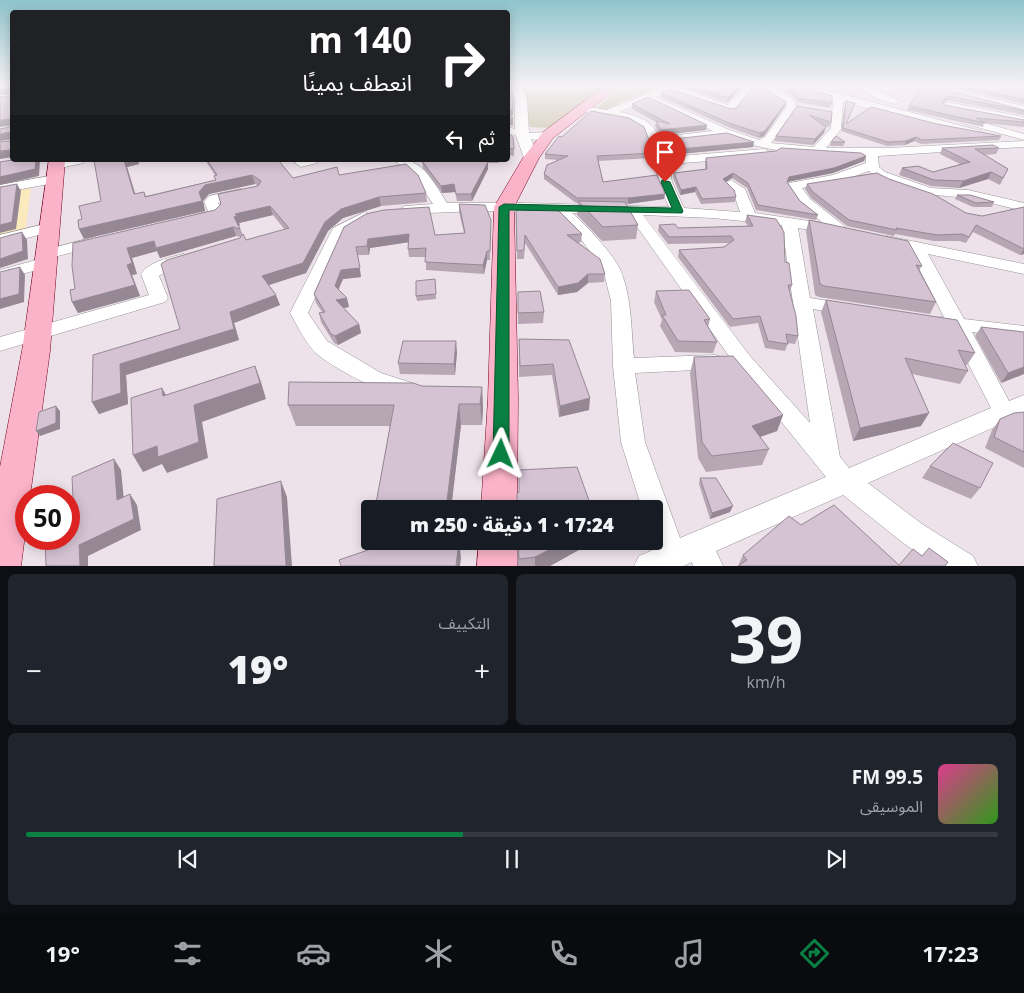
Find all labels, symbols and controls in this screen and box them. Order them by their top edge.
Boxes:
text: 140 m [308,16,412,63]
icon: right [430,30,495,95]
text: انعطف يمينًا [302,67,412,97]
icon: left [441,125,469,153]
text: ثم [479,125,495,151]
pin [644,131,686,182]
icon: arrive [651,138,679,166]
position arrow [474,427,526,479]
speed limit sign: 50 [15,485,80,550]
text: 17:24 · 1 دقيقة · 250 m [410,512,614,538]
text: 39 [729,594,803,682]
text: التكييف [438,612,490,634]
text: 19° [228,643,288,695]
text: − [26,651,42,689]
text: + [474,651,490,689]
text: km/h [747,671,785,693]
text: 99.5 FM [852,764,923,790]
text: الموسيقى [860,795,923,817]
icon: previous [174,845,202,873]
icon: pause [498,845,526,873]
icon: next [822,845,850,873]
icon: filters [170,936,205,971]
icon: car [296,936,331,971]
icon: climate [421,936,456,971]
icon: phone [546,936,581,971]
icon: music [672,936,707,971]
icon: directions [797,936,832,971]
text: 19° [45,938,80,968]
text: 17:23 [922,938,979,968]

